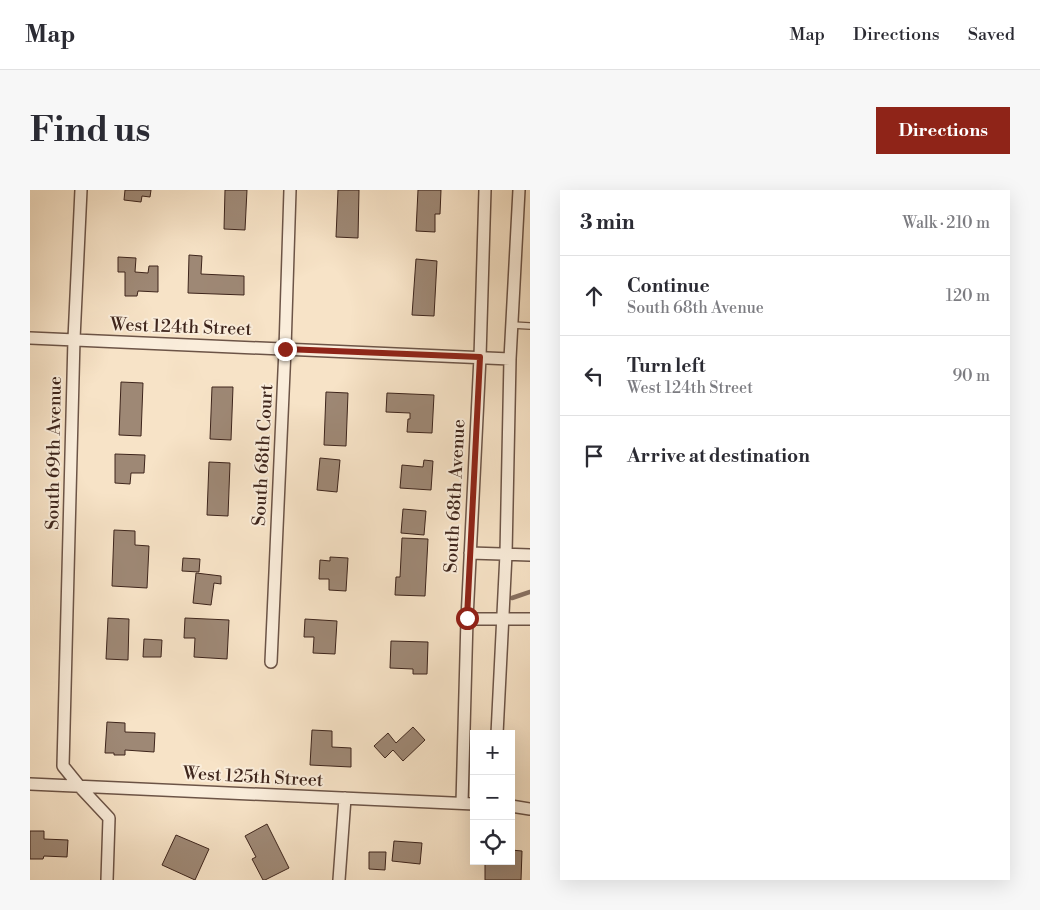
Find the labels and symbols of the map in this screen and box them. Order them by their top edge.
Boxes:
street label: West 124th Street [109,313,253,341]
route end [274,338,297,361]
street label: South 69th Avenue [41,376,67,530]
street label: South 68th Court [248,383,278,527]
street label: South 68th Avenue [439,418,471,574]
route start [456,607,479,630]
street label: West 125th Street [181,762,324,792]

